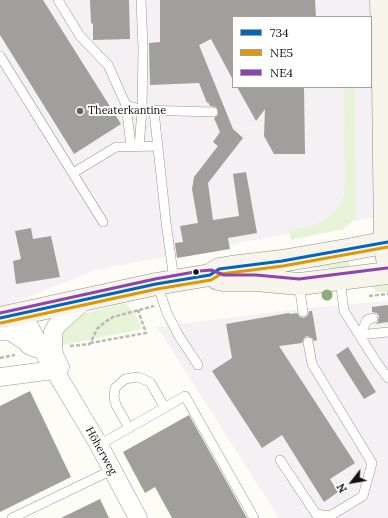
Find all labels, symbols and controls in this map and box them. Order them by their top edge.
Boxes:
legend [232,16,372,88]
text: 734 [270,25,289,40]
text: NE5 [270,45,293,60]
text: NE4 [270,65,293,80]
place label: Theaterkantine [88,104,166,118]
marker: Theaterkantine [75,106,85,116]
unlabelled marker [191,267,201,277]
street label: Höherweg [82,425,120,477]
north arrow [332,462,372,502]
text: N [334,481,350,495]

